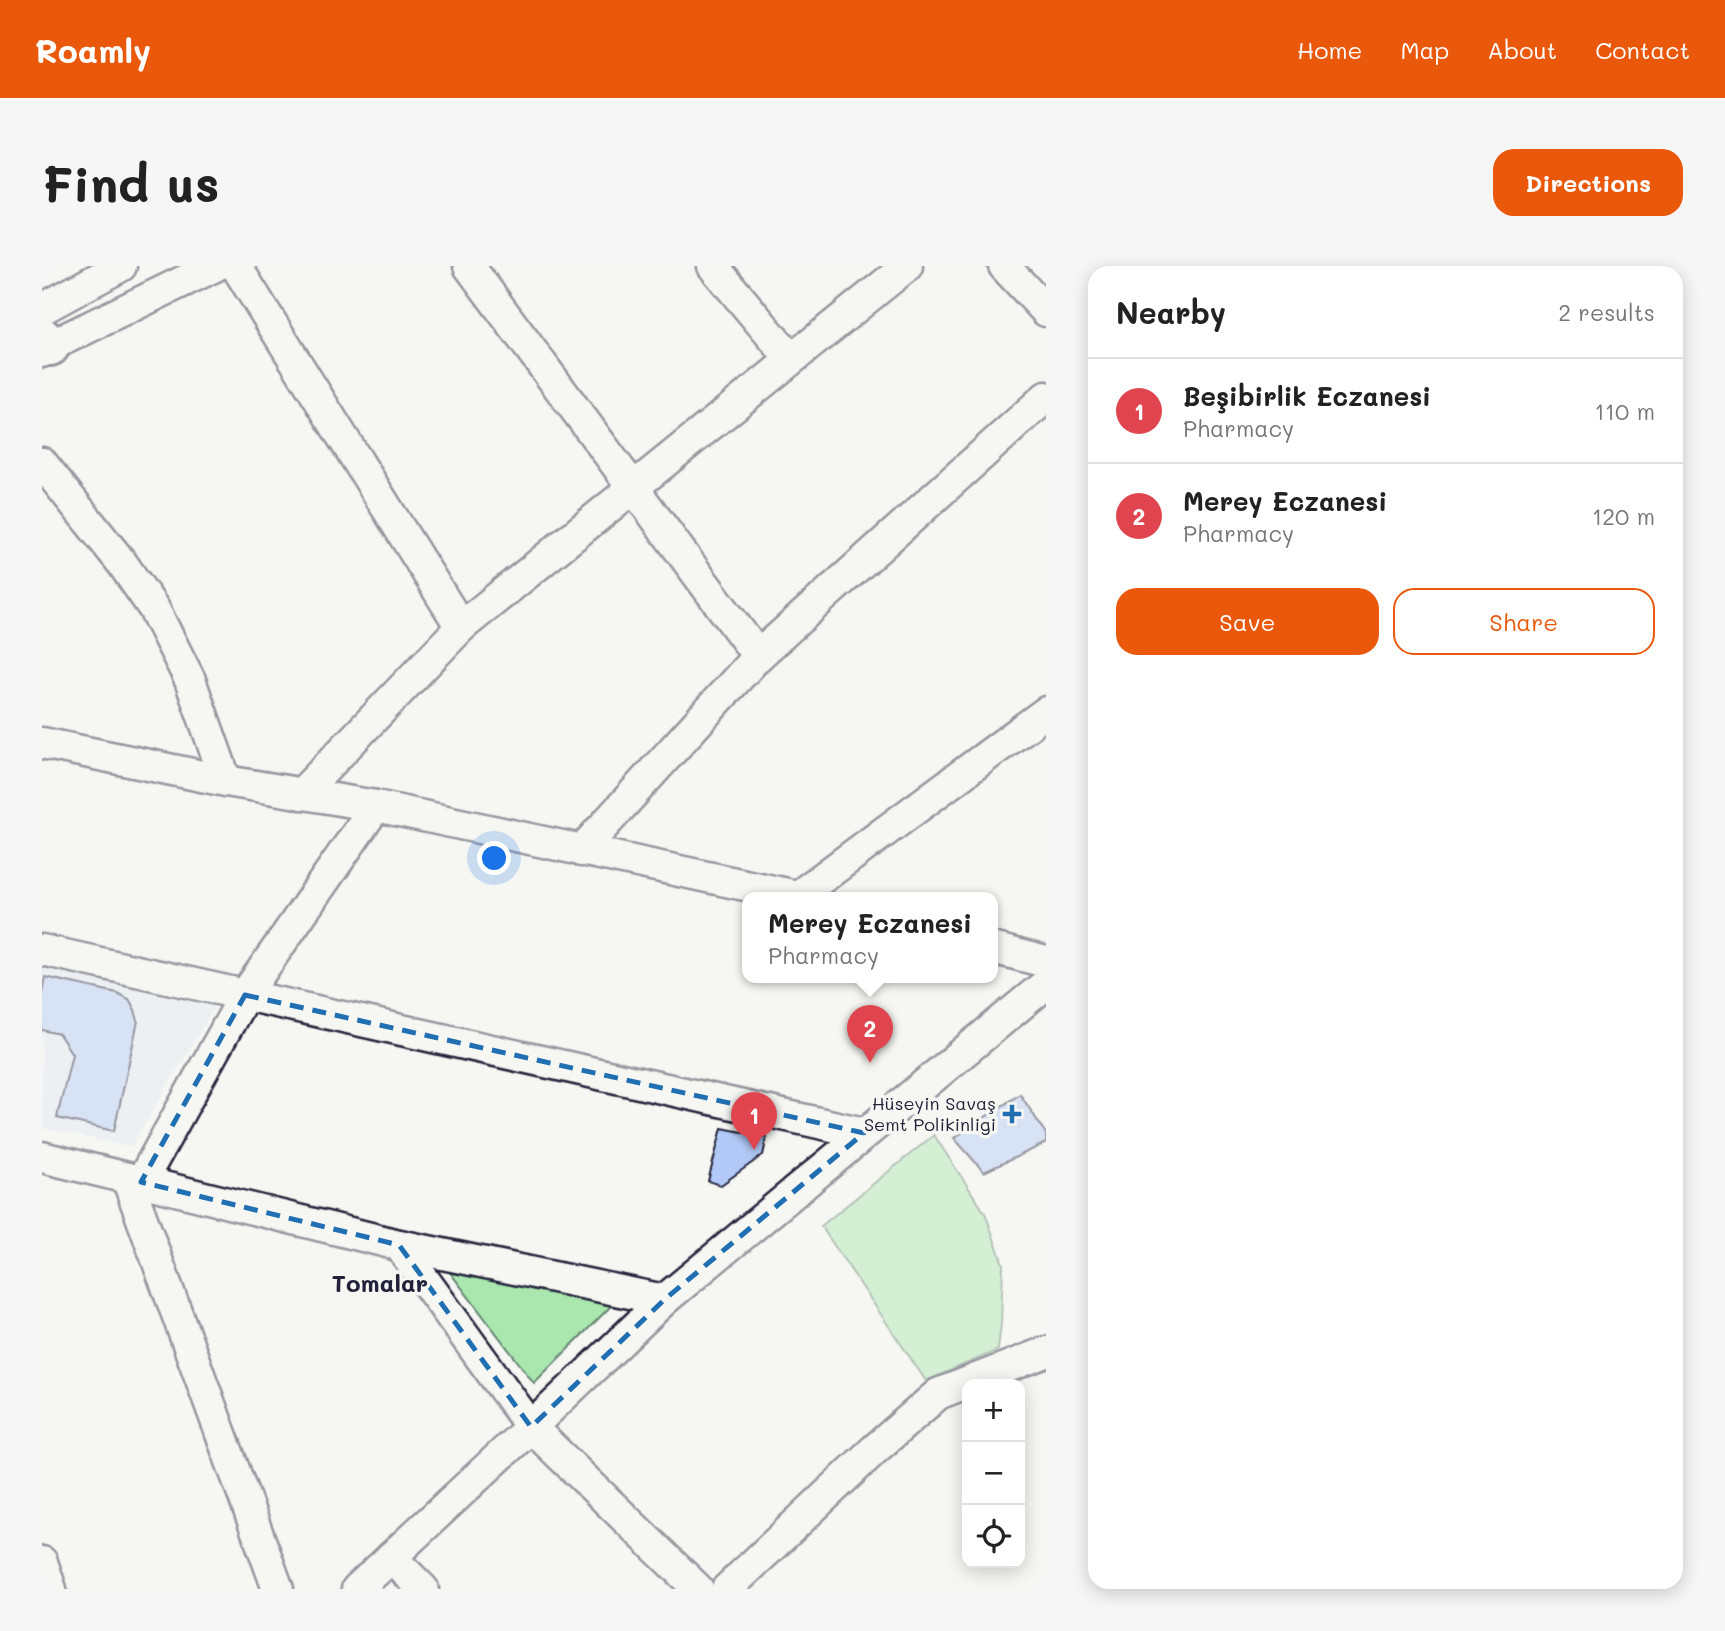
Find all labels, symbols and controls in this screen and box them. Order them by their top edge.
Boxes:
text: Roamly [35,28,151,71]
text: Home [1297,34,1362,65]
text: Map [1400,34,1449,65]
text: About [1487,34,1557,65]
text: Contact [1595,34,1690,65]
button: Directions [1493,149,1683,216]
text: Find us [42,151,220,214]
text: Nearby [1116,292,1226,332]
text: 2 results [1558,297,1655,327]
text: Beşibirlik Eczanesi [1183,379,1431,413]
text: 1 [1134,396,1144,426]
text: 110 m [1595,396,1655,426]
text: Pharmacy [1183,413,1294,443]
text: Merey Eczanesi [1183,484,1387,518]
text: 2 [1133,501,1145,531]
text: 120 m [1592,501,1655,531]
text: Pharmacy [1183,518,1294,548]
button: Save [1116,588,1379,655]
button: Share [1393,588,1655,655]
your location [477,841,511,875]
popup [742,892,998,983]
text: Merey Eczanesi [768,906,972,940]
text: Pharmacy [768,940,879,970]
pin: 2 [847,1005,893,1063]
place label: Hüseyin Savaş Semt Polikinligi [864,1091,996,1136]
pin: 1 [731,1092,777,1150]
marker: Hüseyin Savaş Semt Polikinligi [1002,1104,1022,1124]
district label: Tomalar [332,1267,428,1298]
map controls [962,1379,1025,1568]
button: + [962,1379,1025,1442]
button: − [962,1442,1025,1505]
button: locate [962,1505,1025,1568]

